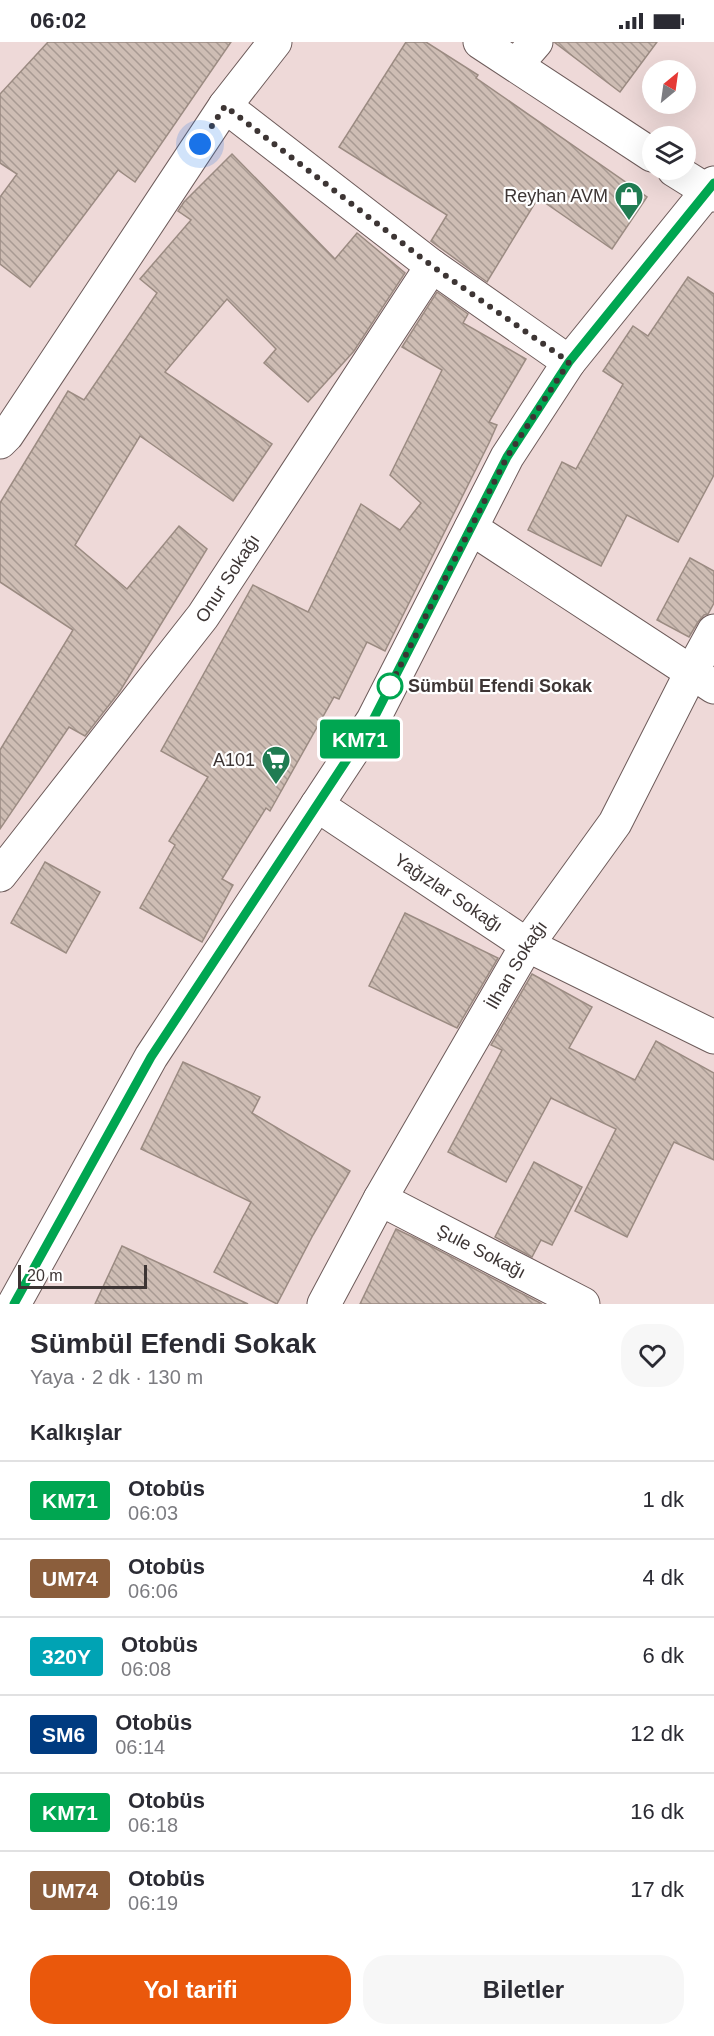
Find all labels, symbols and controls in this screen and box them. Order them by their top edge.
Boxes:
text: 06:02 [30,8,86,33]
north arrow [642,60,696,114]
map controls [642,60,696,180]
button: layers [642,126,696,180]
your location [185,129,215,159]
shop icon: Reyhan AVM [613,180,645,222]
place label: Reyhan AVM [504,186,608,206]
street label: Onur Sokağı [192,531,264,626]
marker: Sümbül Efendi Sokak [377,673,403,699]
place label: Sümbül Efendi Sokak [408,676,593,696]
line badge: KM71 [318,720,402,758]
text: KM71 [332,728,388,751]
supermarket icon: A101 [260,744,292,786]
place label: A101 [213,750,255,770]
street label: Yağızlar Sokağı [391,849,506,936]
street label: İlhan Sokağı [482,917,551,1013]
street label: Şule Sokağı [434,1220,529,1283]
scale bar [18,1262,147,1290]
text: 20 m [27,1267,63,1284]
button: heart [621,1324,684,1387]
text: Sümbül Efendi Sokak [30,1328,316,1359]
text: Yaya · 2 dk · 130 m [30,1366,203,1388]
text: Kalkışlar [30,1420,122,1445]
text: Otobüs [128,1476,205,1501]
text: 1 dk [642,1487,684,1512]
text: KM71 [42,1489,98,1512]
text: 06:03 [128,1502,178,1524]
text: Otobüs [128,1554,205,1579]
text: 4 dk [642,1565,684,1590]
text: UM74 [42,1567,98,1590]
text: 06:06 [128,1580,178,1602]
text: Otobüs [121,1632,198,1657]
text: 6 dk [642,1643,684,1668]
text: 320Y [42,1645,91,1668]
text: 06:08 [121,1658,171,1680]
text: Otobüs [115,1710,192,1735]
text: 12 dk [630,1721,684,1746]
text: SM6 [42,1723,85,1746]
text: 06:14 [115,1736,165,1758]
text: Otobüs [128,1788,205,1813]
text: 16 dk [630,1799,684,1824]
text: KM71 [42,1801,98,1824]
text: 06:18 [128,1814,178,1836]
text: Otobüs [128,1866,205,1891]
text: 17 dk [630,1877,684,1902]
text: UM74 [42,1879,98,1902]
text: 06:19 [128,1892,178,1914]
button: Yol tarifi [30,1955,351,2024]
button: Biletler [363,1955,684,2024]

